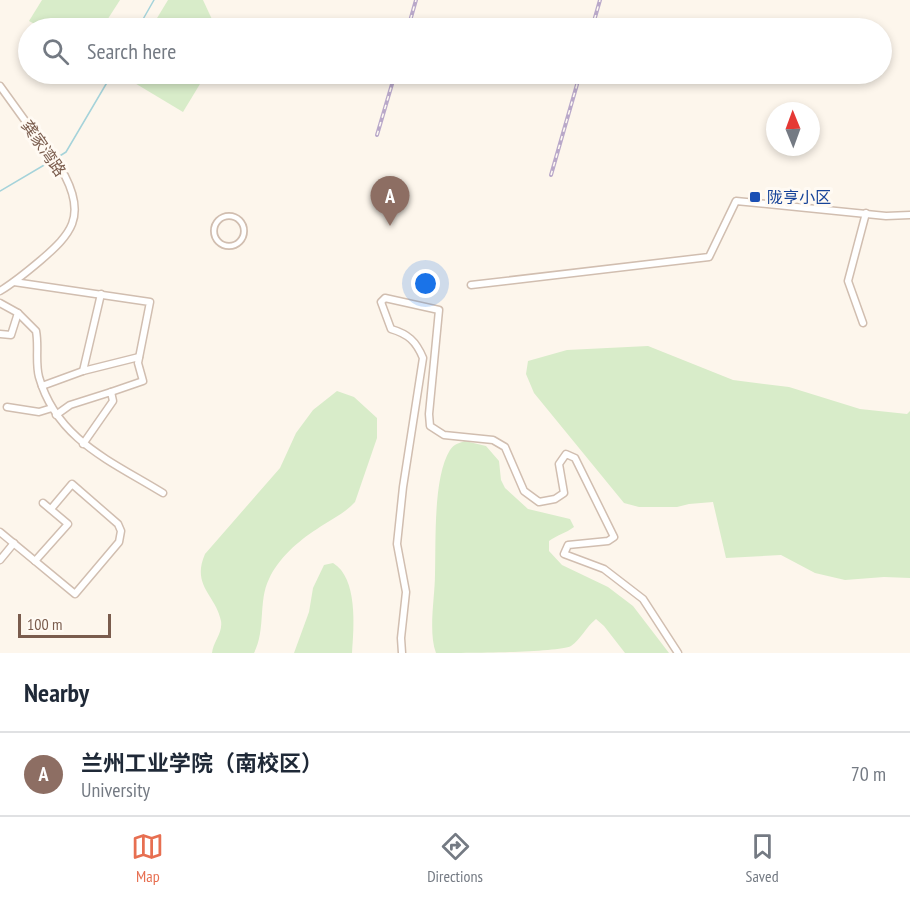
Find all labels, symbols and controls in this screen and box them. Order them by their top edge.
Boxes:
search box [18,18,892,84]
icon: search [39,35,72,68]
text: Search here [87,37,176,65]
north arrow [766,102,820,156]
street label: 龚家湾路 [17,116,71,180]
pin: A [370,176,410,226]
place label: 陇亨小区 [767,187,831,207]
marker: 陇亨小区 [748,190,762,204]
your location [411,269,440,298]
scale bar [18,611,111,638]
text: 100 m [27,614,62,634]
text: Nearby [24,676,89,709]
text: 兰州工业学院（南校区） [81,749,323,777]
text: A [38,761,49,787]
text: 70 m [851,761,886,787]
text: University [81,777,150,803]
tab: Map [131,830,164,886]
tab: Directions [427,830,483,886]
tab: Saved [746,830,779,886]

